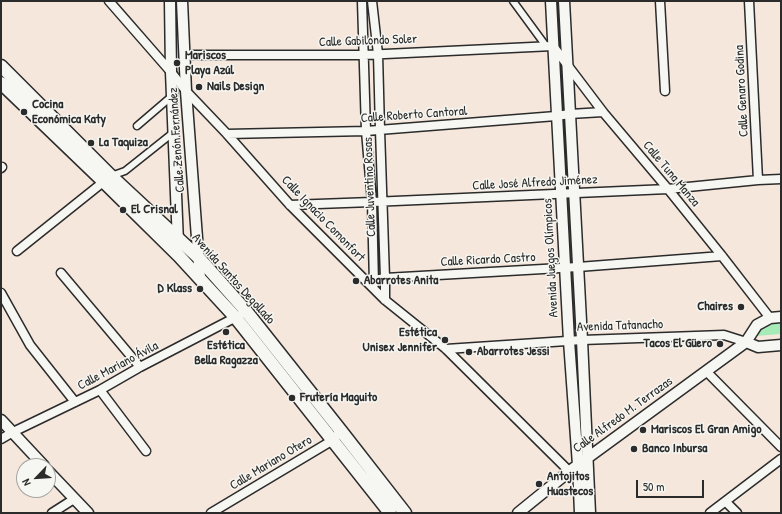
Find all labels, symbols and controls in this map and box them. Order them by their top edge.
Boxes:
street label: Calle Gabilondo Soler [319,31,417,51]
street label: Calle Genaro Godina [732,45,752,137]
place label: Mariscos Playa Azúl [185,48,234,79]
marker: Mariscos Playa Azúl [172,58,182,68]
place label: Nails Design [207,79,264,95]
marker: Nails Design [194,82,204,92]
street label: Calle Zenón Fernández [166,87,188,193]
place label: Cocina Económica Katy [32,97,106,128]
street label: Calle Roberto Cantoral [360,103,468,127]
marker: Cocina Económica Katy [19,107,29,117]
place label: La Taquiza [99,135,148,151]
street label: Calle Juventino Rosas [360,137,380,237]
marker: La Taquiza [86,138,96,148]
street label: Calle Tuna Manza [639,138,703,210]
street label: Calle José Alfredo Jiménez [472,172,598,194]
street label: Calle Ignacio Comonfort [278,173,368,265]
street label: Avenida Juegos Olímpicos [540,198,562,318]
place label: El Crisnal [131,202,178,218]
marker: El Crisnal [118,205,128,215]
street label: Avenida Santos Degollado [188,230,278,328]
street label: Calle Ricardo Castro [440,250,536,270]
place label: Abarrotes Anita [364,273,438,289]
marker: Abarrotes Anita [351,276,361,286]
place label: D Klass [157,281,192,297]
marker: D Klass [195,284,205,294]
place label: Chaires [697,299,733,315]
marker: Chaires [736,302,746,312]
street label: Avenida Tatanacho [577,317,663,335]
place label: Estética Unisex Jennifer [363,325,437,356]
marker: Estética Bella Ragazza [221,327,231,337]
marker: Estética Unisex Jennifer [440,335,450,345]
place label: Tacos El Güero [643,336,712,352]
street label: Calle Mariano Ávila [75,338,161,394]
place label: Estética Bella Ragazza [194,338,258,369]
marker: Tacos El Güero [715,339,725,349]
place label: Abarrotes Jessi [477,344,550,360]
marker: Abarrotes Jessi [464,347,474,357]
street label: Calle Alfredo M. Terrazas [570,374,676,456]
place label: Frutería Maguito [300,390,377,406]
marker: Frutería Maguito [287,393,297,403]
place label: Mariscos El Gran Amigo [651,422,762,438]
marker: Mariscos El Gran Amigo [638,425,648,435]
street label: Calle Mariano Otero [227,432,315,494]
place label: Banco Inbursa [642,441,707,457]
marker: Banco Inbursa [629,444,639,454]
north arrow [16,458,56,498]
place label: Antojitos Huastecos [547,469,593,500]
scale bar [638,472,706,498]
text: N [18,477,34,488]
text: 50 m [643,478,664,495]
marker: Antojitos Huastecos [534,479,544,489]

